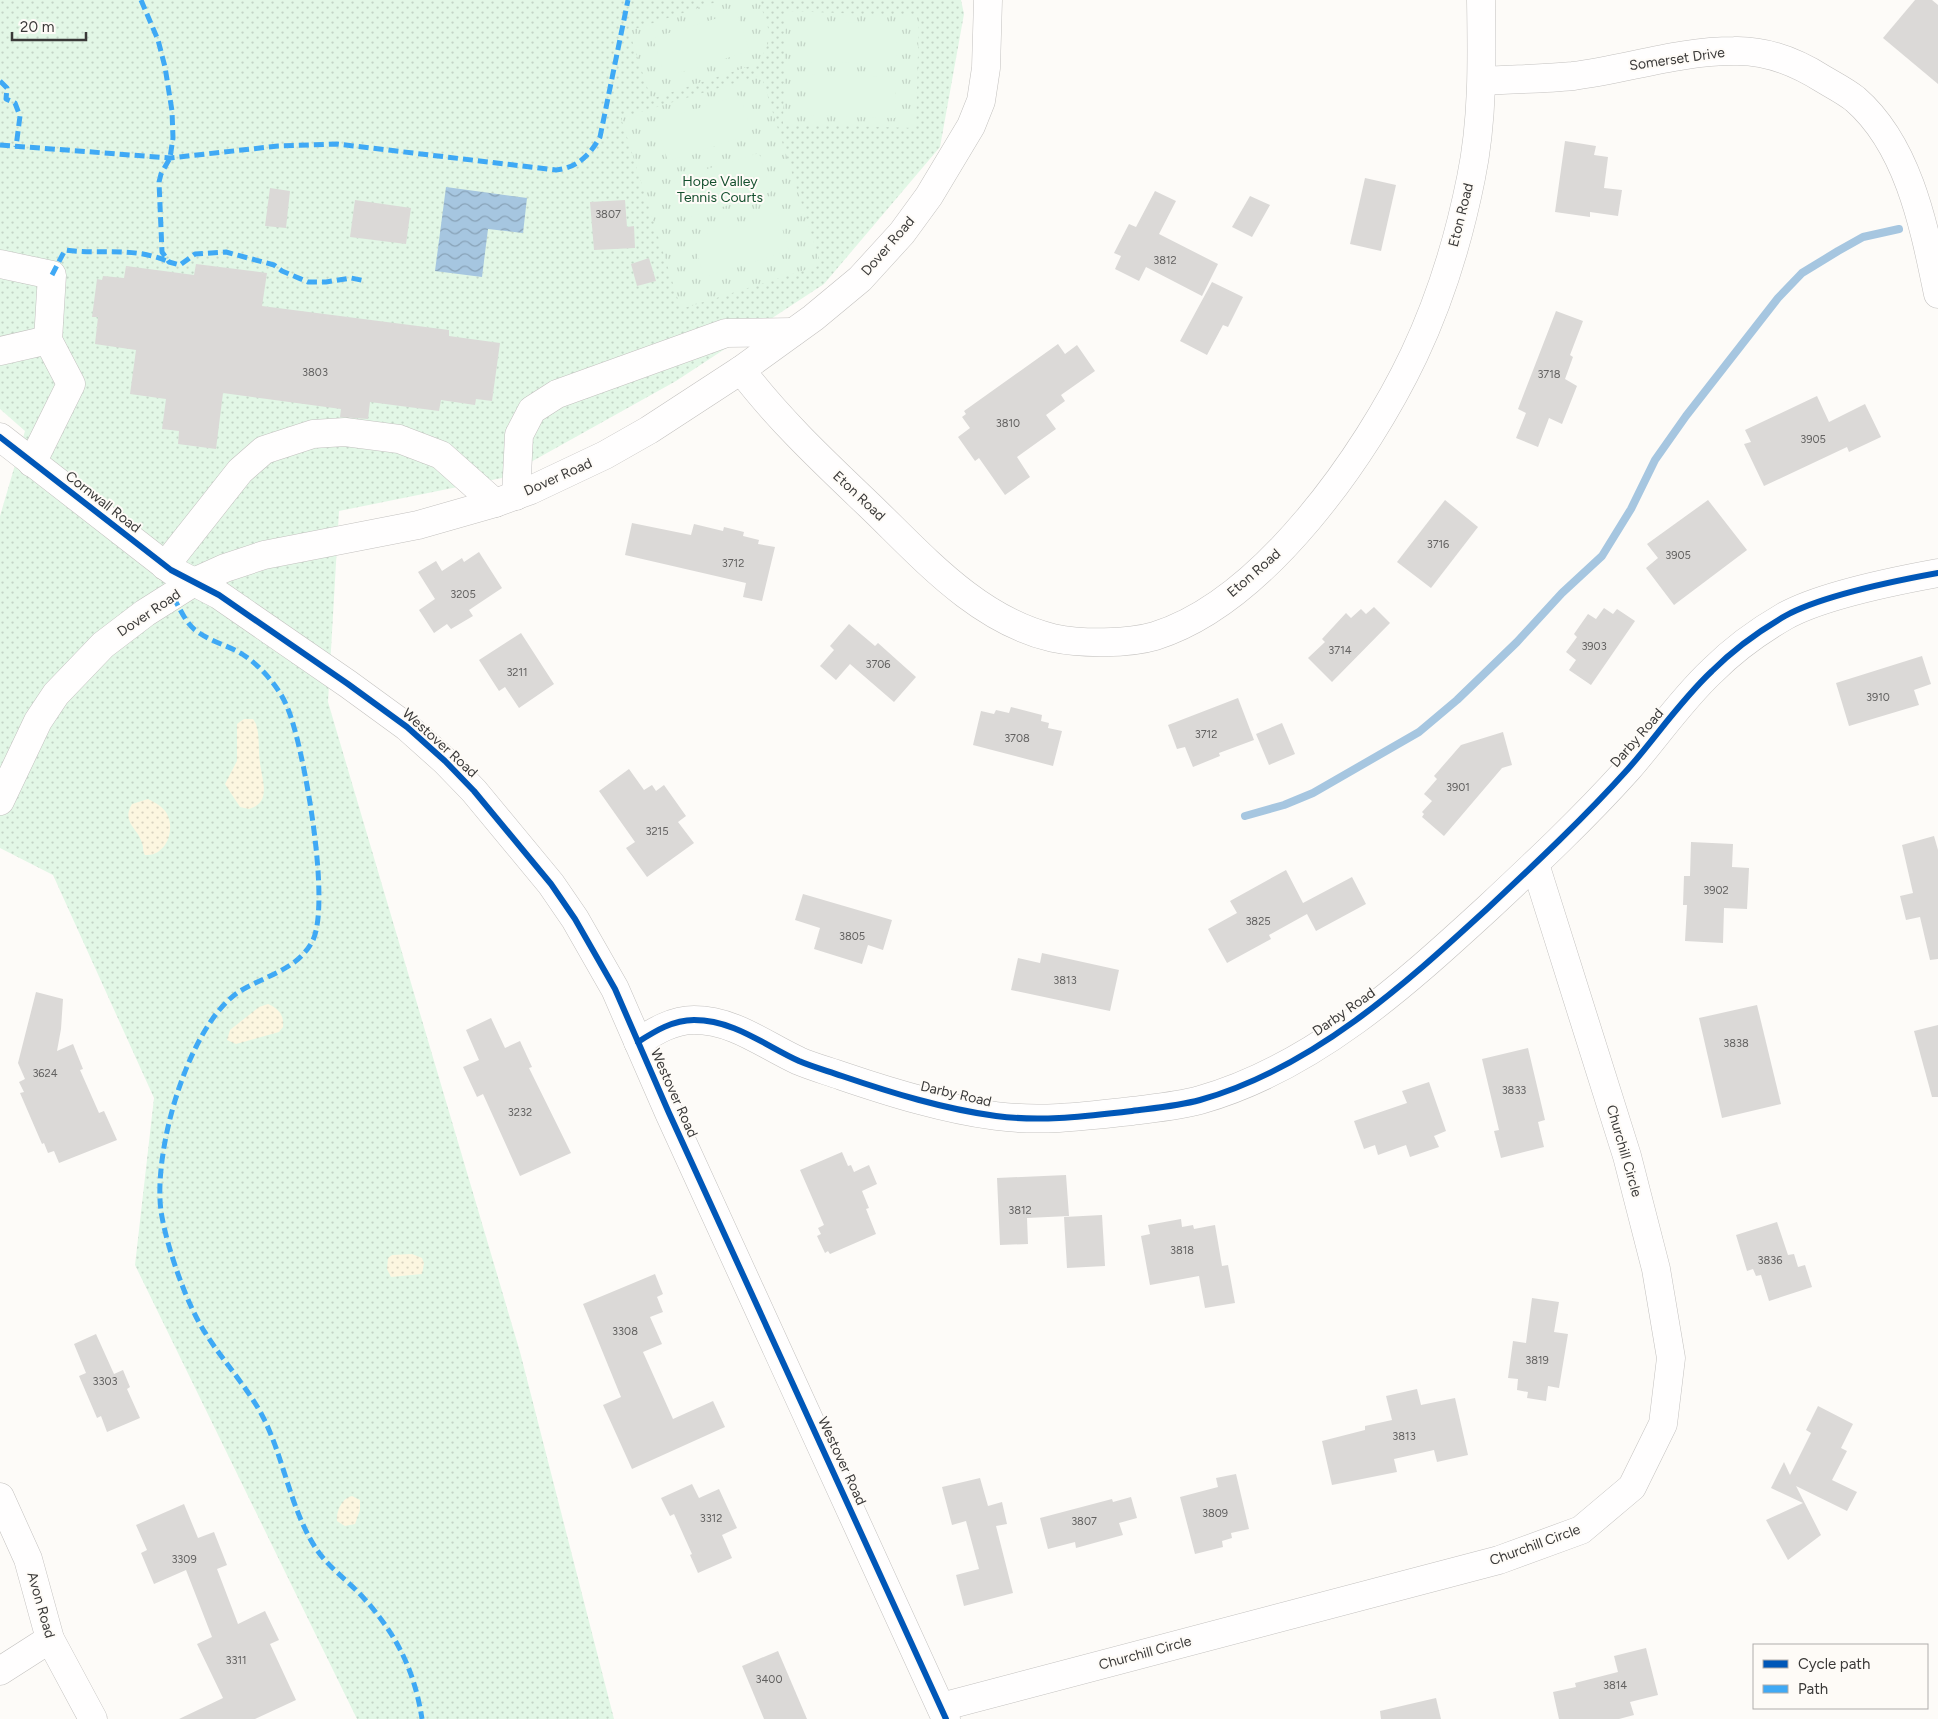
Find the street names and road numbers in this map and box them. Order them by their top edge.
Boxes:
street label: Somerset Drive [1628,44,1726,74]
street label: Eton Road [1445,181,1477,249]
street label: Dover Road [858,213,918,279]
street label: Dover Road [521,454,595,500]
street label: Cornwall Road [62,467,144,537]
street label: Eton Road [829,468,889,524]
street label: Eton Road [1224,545,1284,601]
street label: Dover Road [114,586,184,640]
street label: Westover Road [399,705,481,781]
street label: Darby Road [1607,705,1667,771]
street label: Darby Road [1309,984,1379,1040]
street label: Westover Road [647,1046,701,1140]
street label: Darby Road [919,1078,993,1110]
street label: Churchill Circle [1603,1103,1645,1199]
street label: Westover Road [814,1414,870,1508]
street label: Churchill Circle [1487,1521,1583,1569]
street label: Avon Road [23,1570,59,1640]
street label: Churchill Circle [1097,1632,1193,1674]

